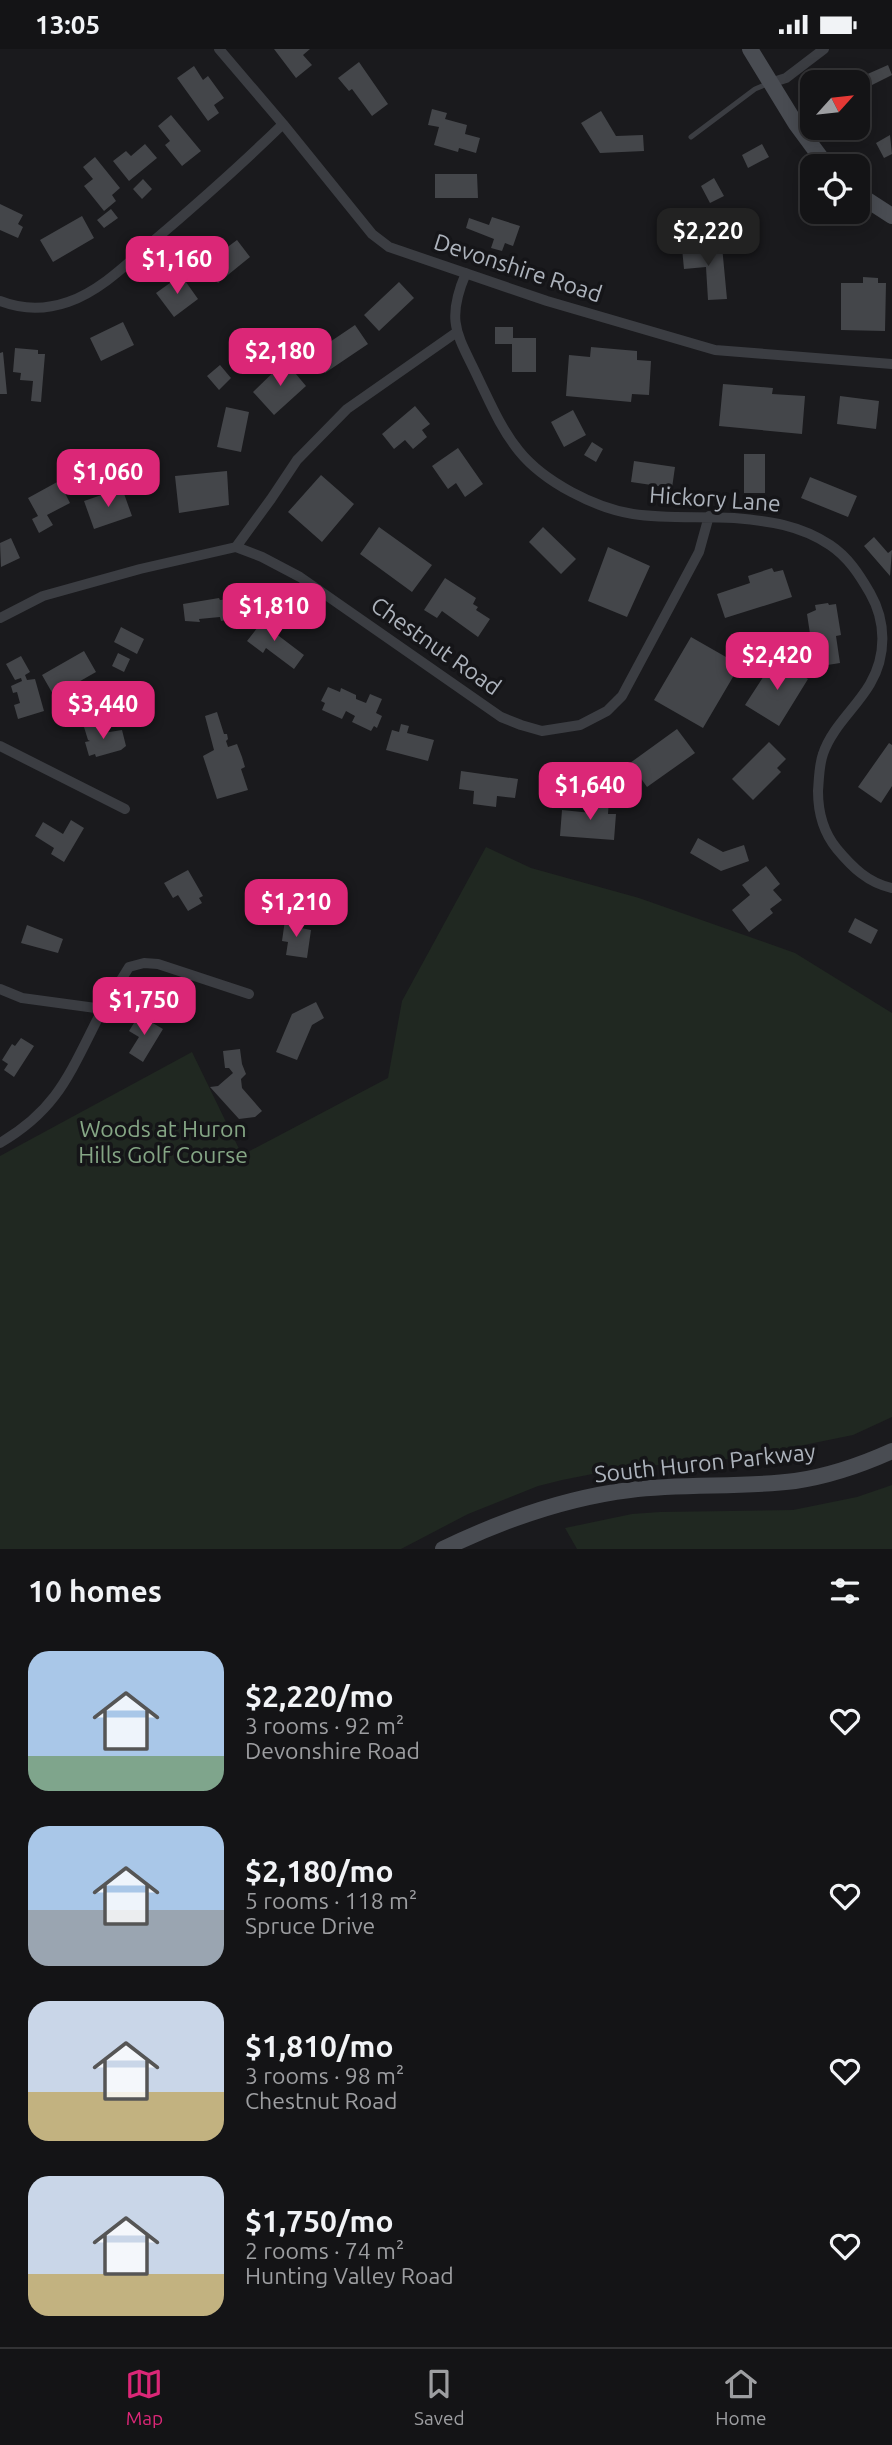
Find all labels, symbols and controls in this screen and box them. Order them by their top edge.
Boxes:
text: 13:05 [35,10,100,39]
north arrow [800,70,870,140]
map controls [800,70,870,224]
button: locate [800,154,870,224]
pin: $2,220 [651,209,765,268]
text: $2,220 [673,218,743,243]
street label: Devonshire Road [431,229,605,306]
pin: $1,160 [120,237,234,296]
text: $1,160 [142,246,212,271]
pin: $2,180 [223,329,337,388]
text: $2,180 [245,338,315,363]
pin: $1,060 [51,449,165,509]
text: $1,060 [73,459,143,484]
street label: Hickory Lane [648,481,782,516]
pin: $1,810 [217,583,331,643]
street label: Chestnut Road [367,592,506,700]
text: $1,810 [239,593,309,618]
pin: $2,420 [720,633,834,692]
text: $2,420 [742,642,812,667]
pin: $3,440 [46,681,160,741]
text: $3,440 [68,691,138,716]
pin: $1,640 [533,763,647,822]
text: $1,640 [555,772,625,797]
pin: $1,210 [239,879,353,939]
text: $1,210 [261,889,331,914]
pin: $1,750 [87,977,201,1037]
text: $1,750 [109,987,179,1012]
park label: Woods at Huron Hills Golf Course [78,1116,248,1167]
street label: South Huron Parkway [593,1438,817,1487]
icon: filters [826,1572,864,1610]
text: 10 homes [28,1574,162,1608]
icon: home [84,1679,168,1763]
text: $2,220/mo [245,1679,394,1713]
icon: heart [826,1702,864,1740]
text: 3 rooms · 92 m² [245,1713,404,1738]
text: Devonshire Road [245,1738,420,1763]
icon: home [84,1854,168,1938]
text: $2,180/mo [245,1854,394,1888]
icon: heart [826,1877,864,1915]
text: 5 rooms · 118 m² [245,1888,417,1913]
text: Spruce Drive [245,1913,375,1938]
icon: home [84,2029,168,2113]
text: $1,810/mo [245,2029,394,2063]
icon: heart [826,2052,864,2090]
text: 3 rooms · 98 m² [245,2063,404,2088]
text: Chestnut Road [245,2088,398,2113]
icon: home [84,2204,168,2288]
text: $1,750/mo [245,2204,394,2238]
icon: heart [826,2227,864,2265]
text: 2 rooms · 74 m² [245,2238,404,2263]
text: Hunting Valley Road [245,2263,454,2288]
tab: Map [125,2365,163,2429]
tab: Saved [414,2365,465,2429]
tab: Home [715,2365,767,2429]

